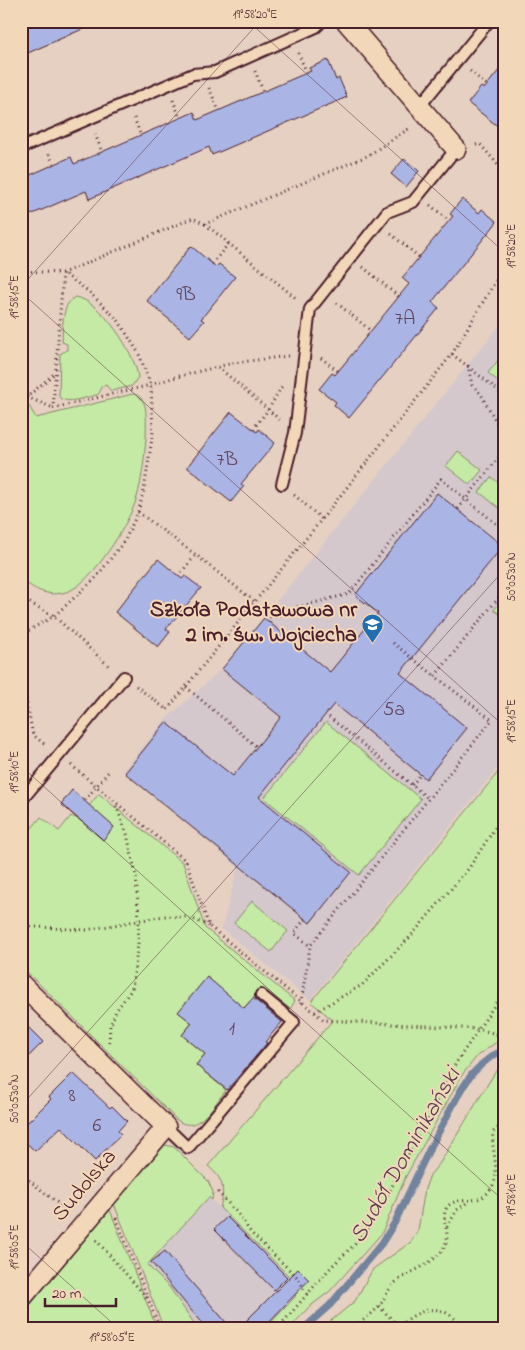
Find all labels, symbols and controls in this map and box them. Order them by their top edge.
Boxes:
text: 19°58'20"E [233,6,277,24]
text: 19°58'20"E [503,224,521,268]
text: 19°58'15"E [6,275,24,319]
house number: 9B [176,281,196,310]
house number: 7A [395,305,415,334]
house number: 7B [216,446,238,475]
text: 50°05'30"N [503,552,521,602]
place label: Szkoła Podstawowa nr 2 im. św. Wojciecha [150,595,358,652]
school or university icon: Szkoła Podstawowa nr 2 im. św. Wojciecha [361,612,385,643]
house number: 5a [383,696,405,725]
text: 19°58'15"E [503,699,521,743]
text: 19°58'10"E [6,751,24,793]
house number: 1 [229,1015,235,1044]
water label: Sudół Dominikański [342,1059,472,1250]
text: 50°05'30"N [6,1074,24,1124]
house number: 8 [68,1082,76,1111]
house number: 6 [93,1112,102,1141]
street label: Sudolska [45,1143,125,1229]
text: 19°58'10"E [503,1174,521,1216]
text: 19°58'05"E [6,1224,24,1270]
scale bar [45,1275,116,1307]
text: 20 m [52,1283,82,1305]
text: 19°58'05"E [89,1329,135,1347]

